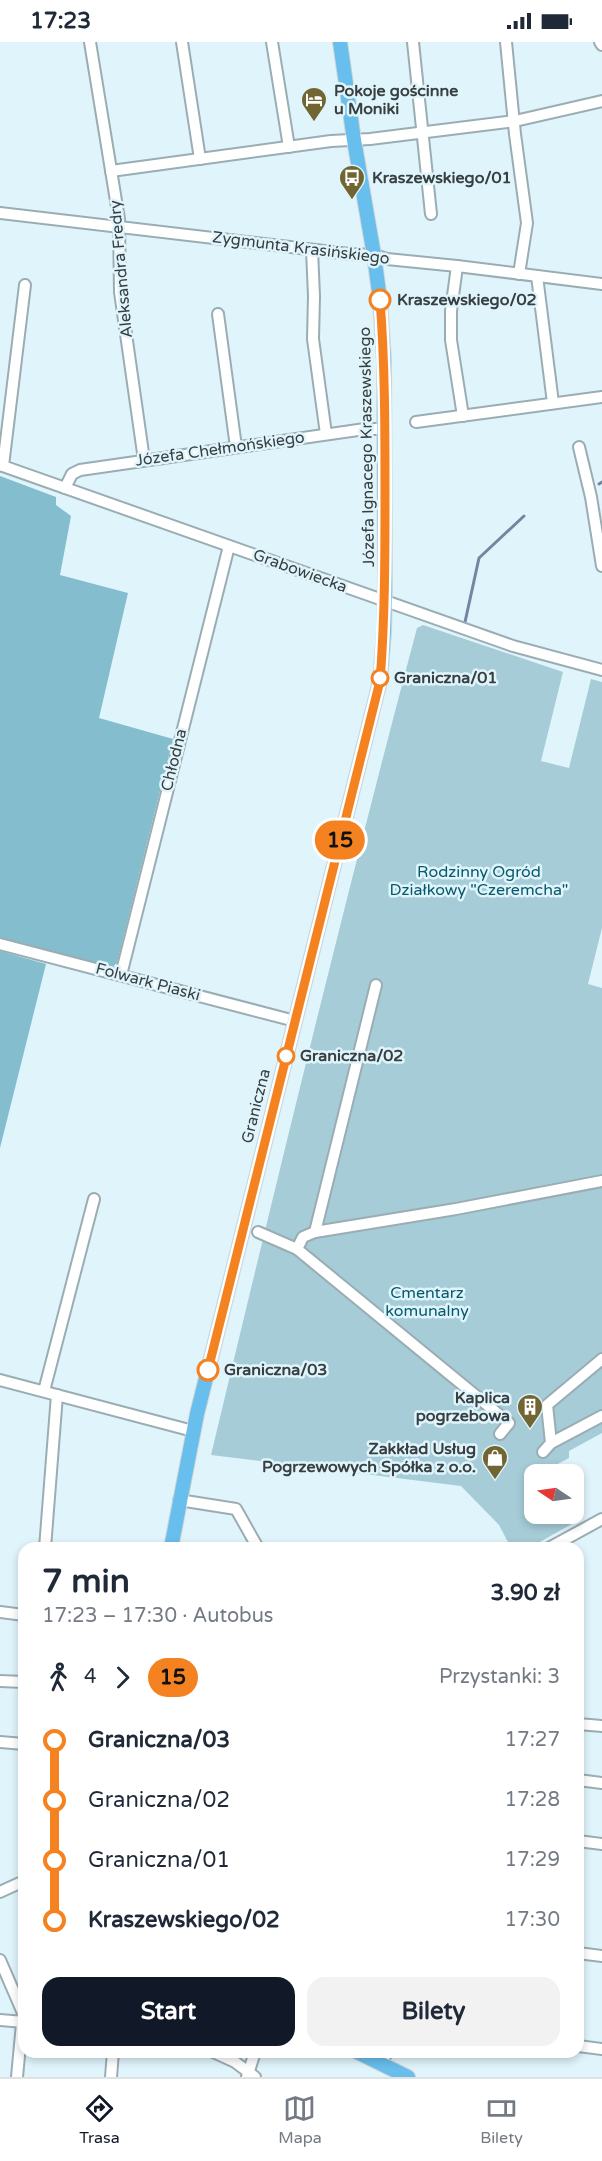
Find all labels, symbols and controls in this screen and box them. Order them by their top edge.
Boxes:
text: 17:23 [30,8,91,34]
place label: Pokoje gościnne u Moniki [334,81,458,119]
hotel icon: Pokoje gościnne u Moniki [299,85,329,123]
bus stop icon: Kraszewskiego/01 [337,163,367,201]
place label: Kraszewskiego/01 [372,168,512,188]
street label: Aleksandra Fredry [105,199,137,339]
street label: Zygmunta Krasińskiego [211,227,391,269]
marker: Kraszewskiego/02 [369,289,391,311]
place label: Kraszewskiego/02 [397,290,537,310]
street label: Józefa Ignacego Kraszewskiego [355,327,379,567]
street label: Józefa Chełmońskiego [134,427,306,471]
street label: Grabowiecka [250,545,350,597]
place label: Graniczna/01 [394,668,497,688]
marker: Graniczna/01 [371,669,389,687]
street label: Chłodna [157,727,191,793]
line badge: 15 [313,820,367,860]
text: 15 [327,828,353,853]
park label: Rodzinny Ogród Działkowy "Czeremcha" [390,862,568,900]
street label: Folwark Piaski [94,958,202,1006]
place label: Graniczna/02 [300,1046,403,1066]
marker: Graniczna/02 [277,1047,295,1065]
street label: Graniczna [237,1067,275,1145]
park label: Cmentarz komunalny [385,1283,469,1321]
marker: Graniczna/03 [197,1359,219,1381]
place label: Graniczna/03 [224,1360,327,1380]
place label: Kaplica pogrzebowa [416,1388,510,1426]
building icon: Kaplica pogrzebowa [515,1392,545,1430]
place label: Zakkład Usług Pogrzewowych Spółka z o.o. [262,1439,476,1477]
shop icon: Zakkład Usług Pogrzewowych Spółka z o.o. [480,1443,510,1481]
north arrow [524,1464,584,1524]
map controls [524,1464,584,1524]
text: 7 min [42,1562,130,1601]
text: 3.90 zł [490,1580,560,1606]
text: 17:23 – 17:30 · Autobus [42,1604,273,1628]
icon: walk [42,1661,75,1694]
icon: forward [106,1661,139,1694]
text: 4 [84,1665,97,1689]
text: 15 [160,1665,186,1690]
text: Przystanki: 3 [439,1665,560,1689]
text: Graniczna/03 [88,1727,230,1753]
text: 17:27 [505,1728,560,1752]
text: Graniczna/02 [88,1787,230,1813]
text: 17:28 [505,1788,560,1812]
text: Graniczna/01 [88,1847,230,1873]
text: 17:29 [505,1848,560,1872]
text: Kraszewskiego/02 [88,1907,280,1933]
text: 17:30 [505,1908,560,1932]
button: Start [42,1977,295,2046]
button: Bilety [307,1977,560,2046]
tab: Trasa [79,2092,120,2148]
tab: Mapa [278,2092,322,2148]
tab: Bilety [480,2092,523,2148]

